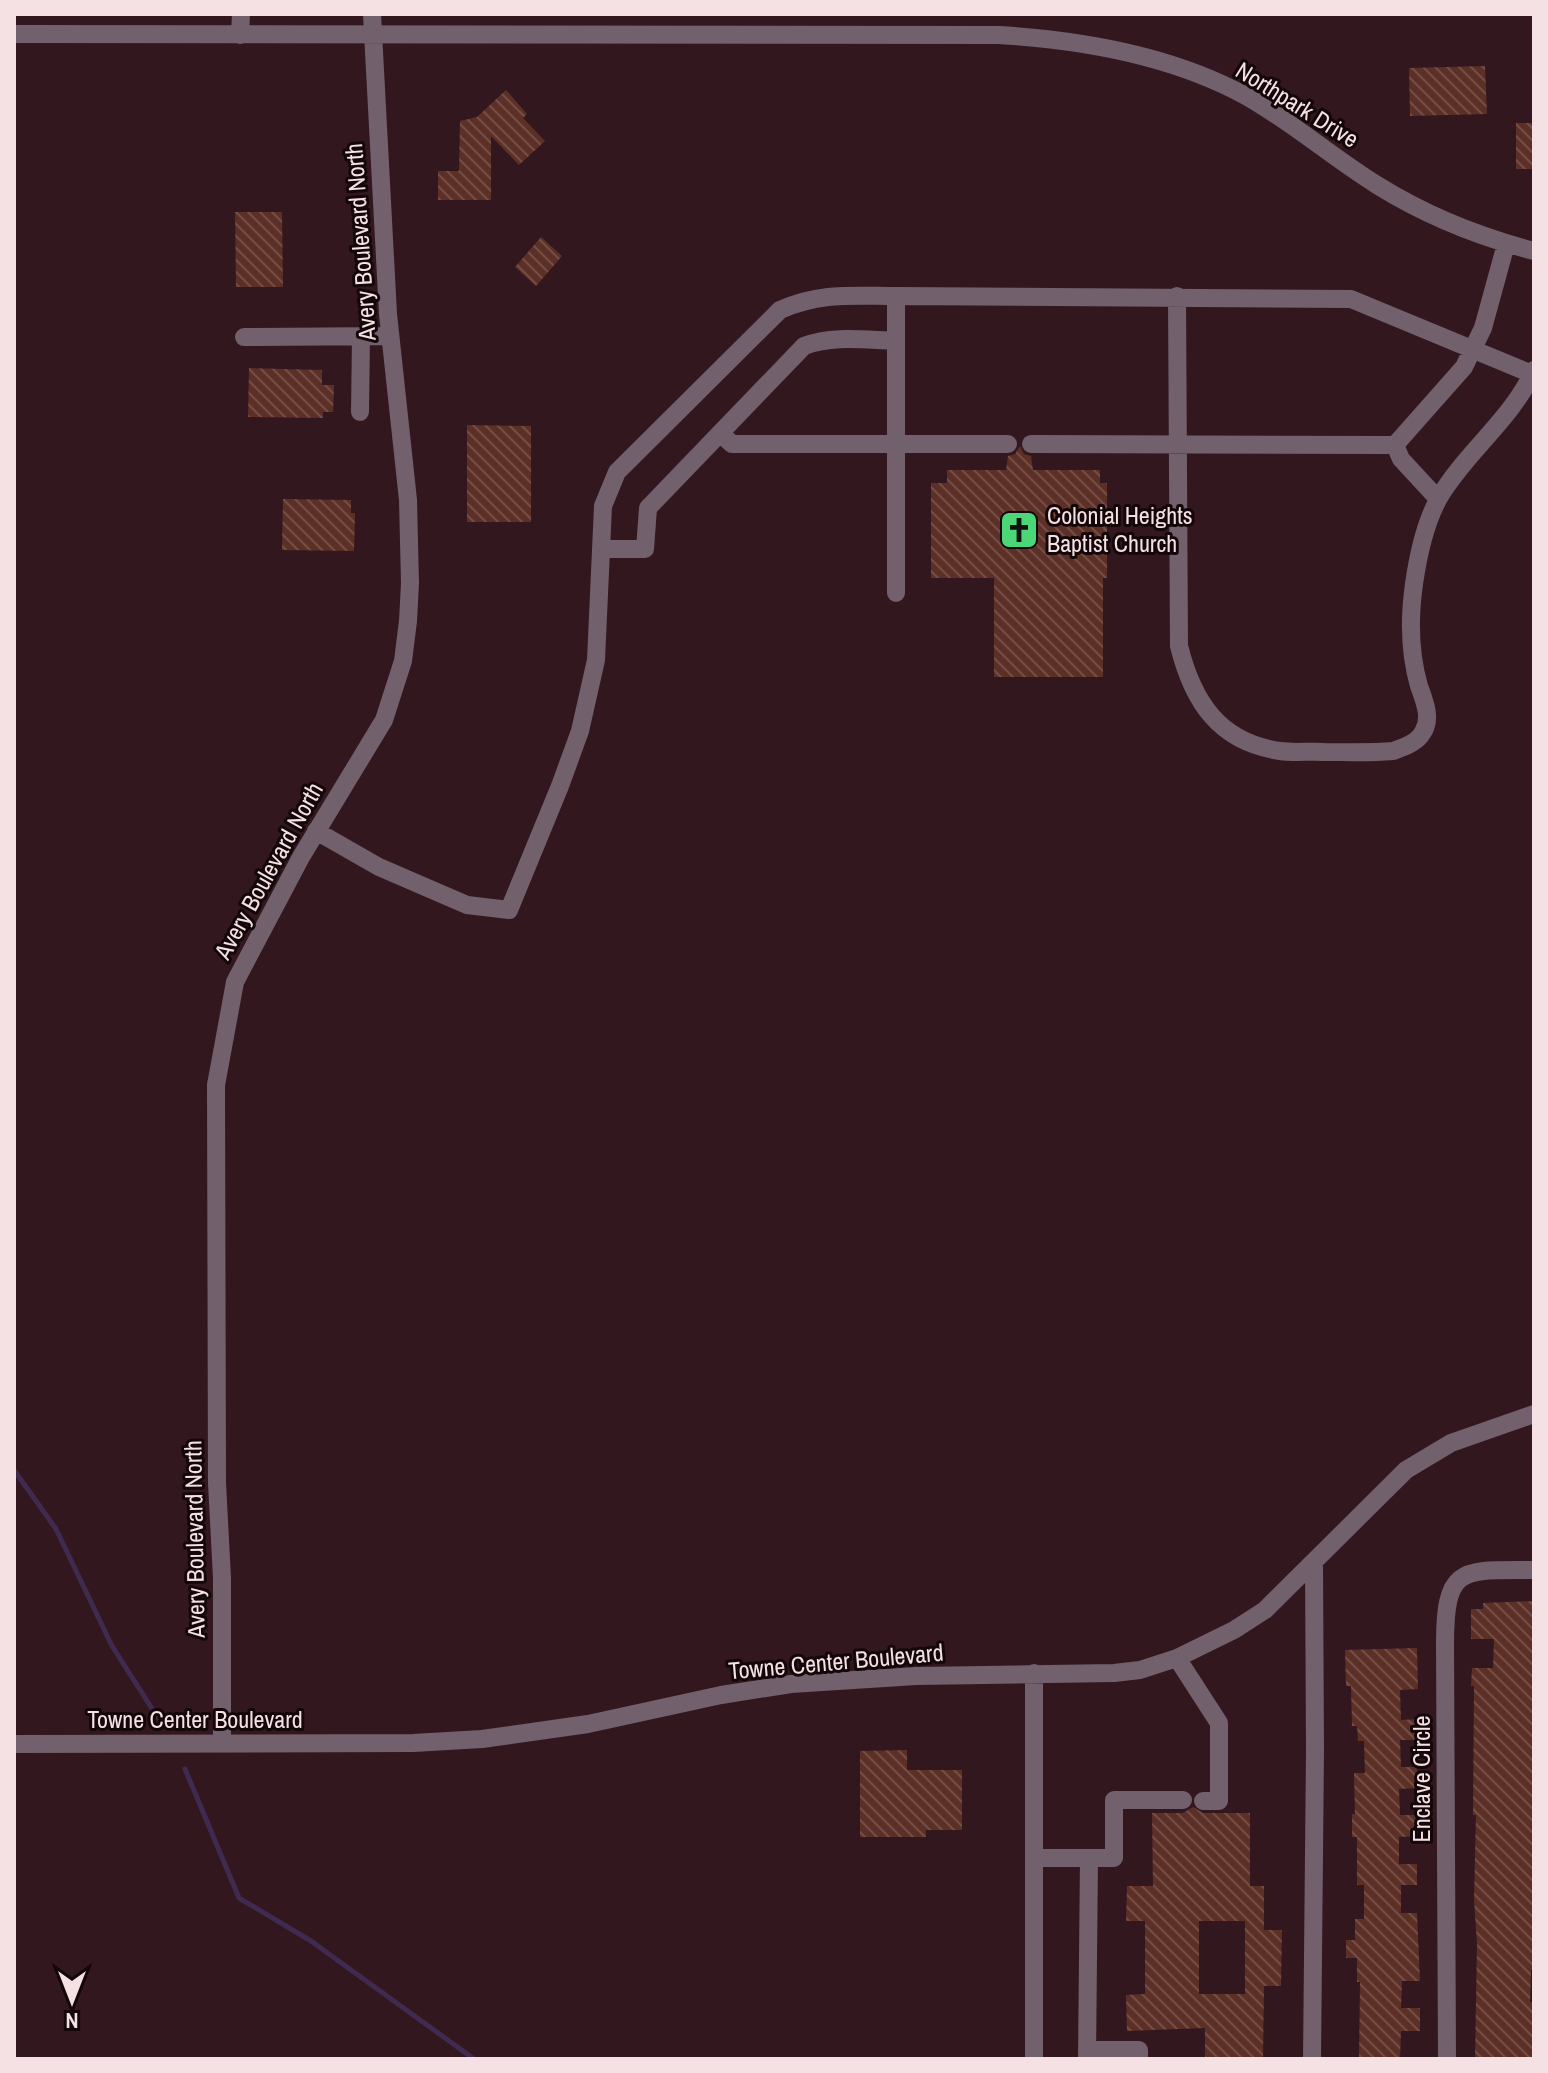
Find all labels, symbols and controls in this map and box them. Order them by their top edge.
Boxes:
street label: Northpark Drive [1230,54,1365,155]
street label: Avery Boulevard North [337,142,383,343]
place label: Colonial Heights Baptist Church [1047,499,1193,559]
church icon: Colonial Heights Baptist Church [998,509,1040,551]
street label: Avery Boulevard North [206,776,330,966]
street label: Avery Boulevard North [176,1440,212,1639]
street label: Towne Center Boulevard [727,1636,945,1686]
street label: Towne Center Boulevard [87,1703,303,1735]
street label: Enclave Circle [1405,1716,1437,1842]
north arrow [32,1961,112,2041]
text: N [65,2006,79,2036]

